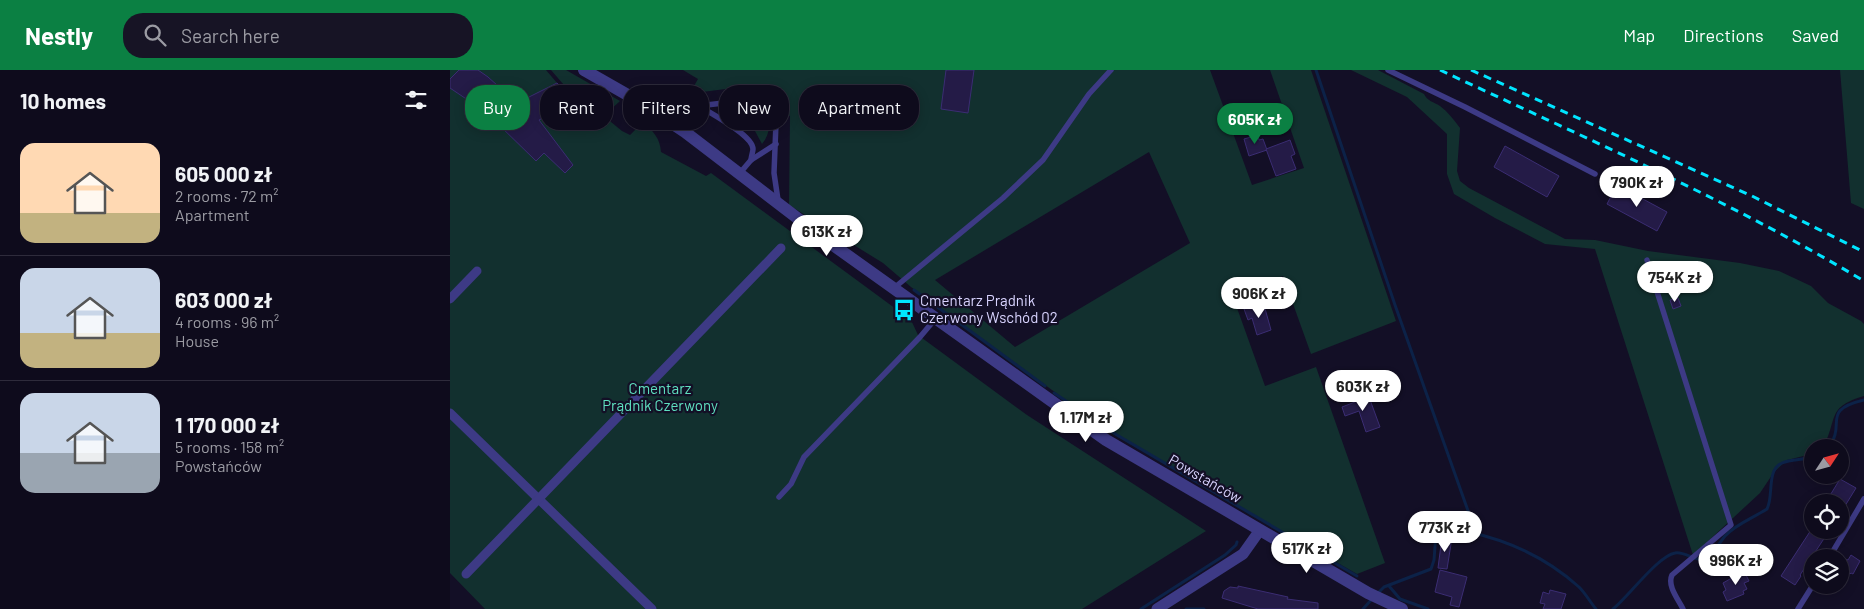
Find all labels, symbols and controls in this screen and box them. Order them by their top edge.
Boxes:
search box [123,13,473,58]
text: Nestly [25,21,93,50]
icon: search [141,21,169,49]
text: Search here [181,24,280,47]
text: Map [1623,24,1655,46]
text: Directions [1683,24,1764,46]
text: Saved [1792,24,1839,46]
chip: Buy [465,85,530,130]
chip: Rent [540,85,613,130]
chip: Filters [623,85,709,130]
chip: New [719,85,789,130]
chip: Apartment [799,85,919,130]
icon: filters [402,86,430,114]
text: 10 homes [20,88,106,113]
pin: 605K zł [1209,102,1301,145]
text: 605K zł [1228,109,1282,128]
text: 605 000 zł [175,161,273,186]
icon: home [60,163,120,223]
pin: 790K zł [1591,166,1683,208]
text: 790K zł [1610,172,1664,191]
text: 2 rooms · 72 m² [175,186,278,205]
text: Apartment [175,205,250,224]
pin: 613K zł [781,214,873,257]
text: 613K zł [802,221,852,240]
pin: 754K zł [1629,260,1721,303]
text: 754K zł [1648,267,1702,286]
pin: 906K zł [1213,276,1305,319]
text: 906K zł [1232,283,1286,302]
text: 603 000 zł [175,287,273,312]
icon: home [60,288,120,348]
place label: Cmentarz Prądnik Czerwony Wschód 02 [920,291,1058,326]
bus stop icon: Cmentarz Prądnik Czerwony Wschód 02 [891,297,917,323]
text: 4 rooms · 96 m² [175,312,279,331]
text: House [175,331,219,350]
pin: 603K zł [1317,370,1409,412]
text: 603K zł [1336,376,1390,395]
park label: Cmentarz Prądnik Czerwony [602,379,718,414]
pin: 1.17M zł [1034,400,1138,443]
text: 1.17M zł [1060,407,1112,426]
text: 1 170 000 zł [175,412,280,437]
icon: home [60,413,120,473]
text: 5 rooms · 158 m² [175,437,284,456]
north arrow [1804,439,1849,484]
map controls [1804,439,1849,594]
street label: Powstańców [1166,450,1245,506]
text: Powstańców [175,456,262,475]
button: locate [1804,494,1849,539]
pin: 773K zł [1399,510,1491,553]
text: 773K zł [1419,517,1471,536]
pin: 517K zł [1261,532,1353,574]
text: 517K zł [1282,538,1332,557]
pin: 996K zł [1690,544,1782,586]
button: layers [1804,549,1849,594]
text: 996K zł [1709,550,1763,569]

